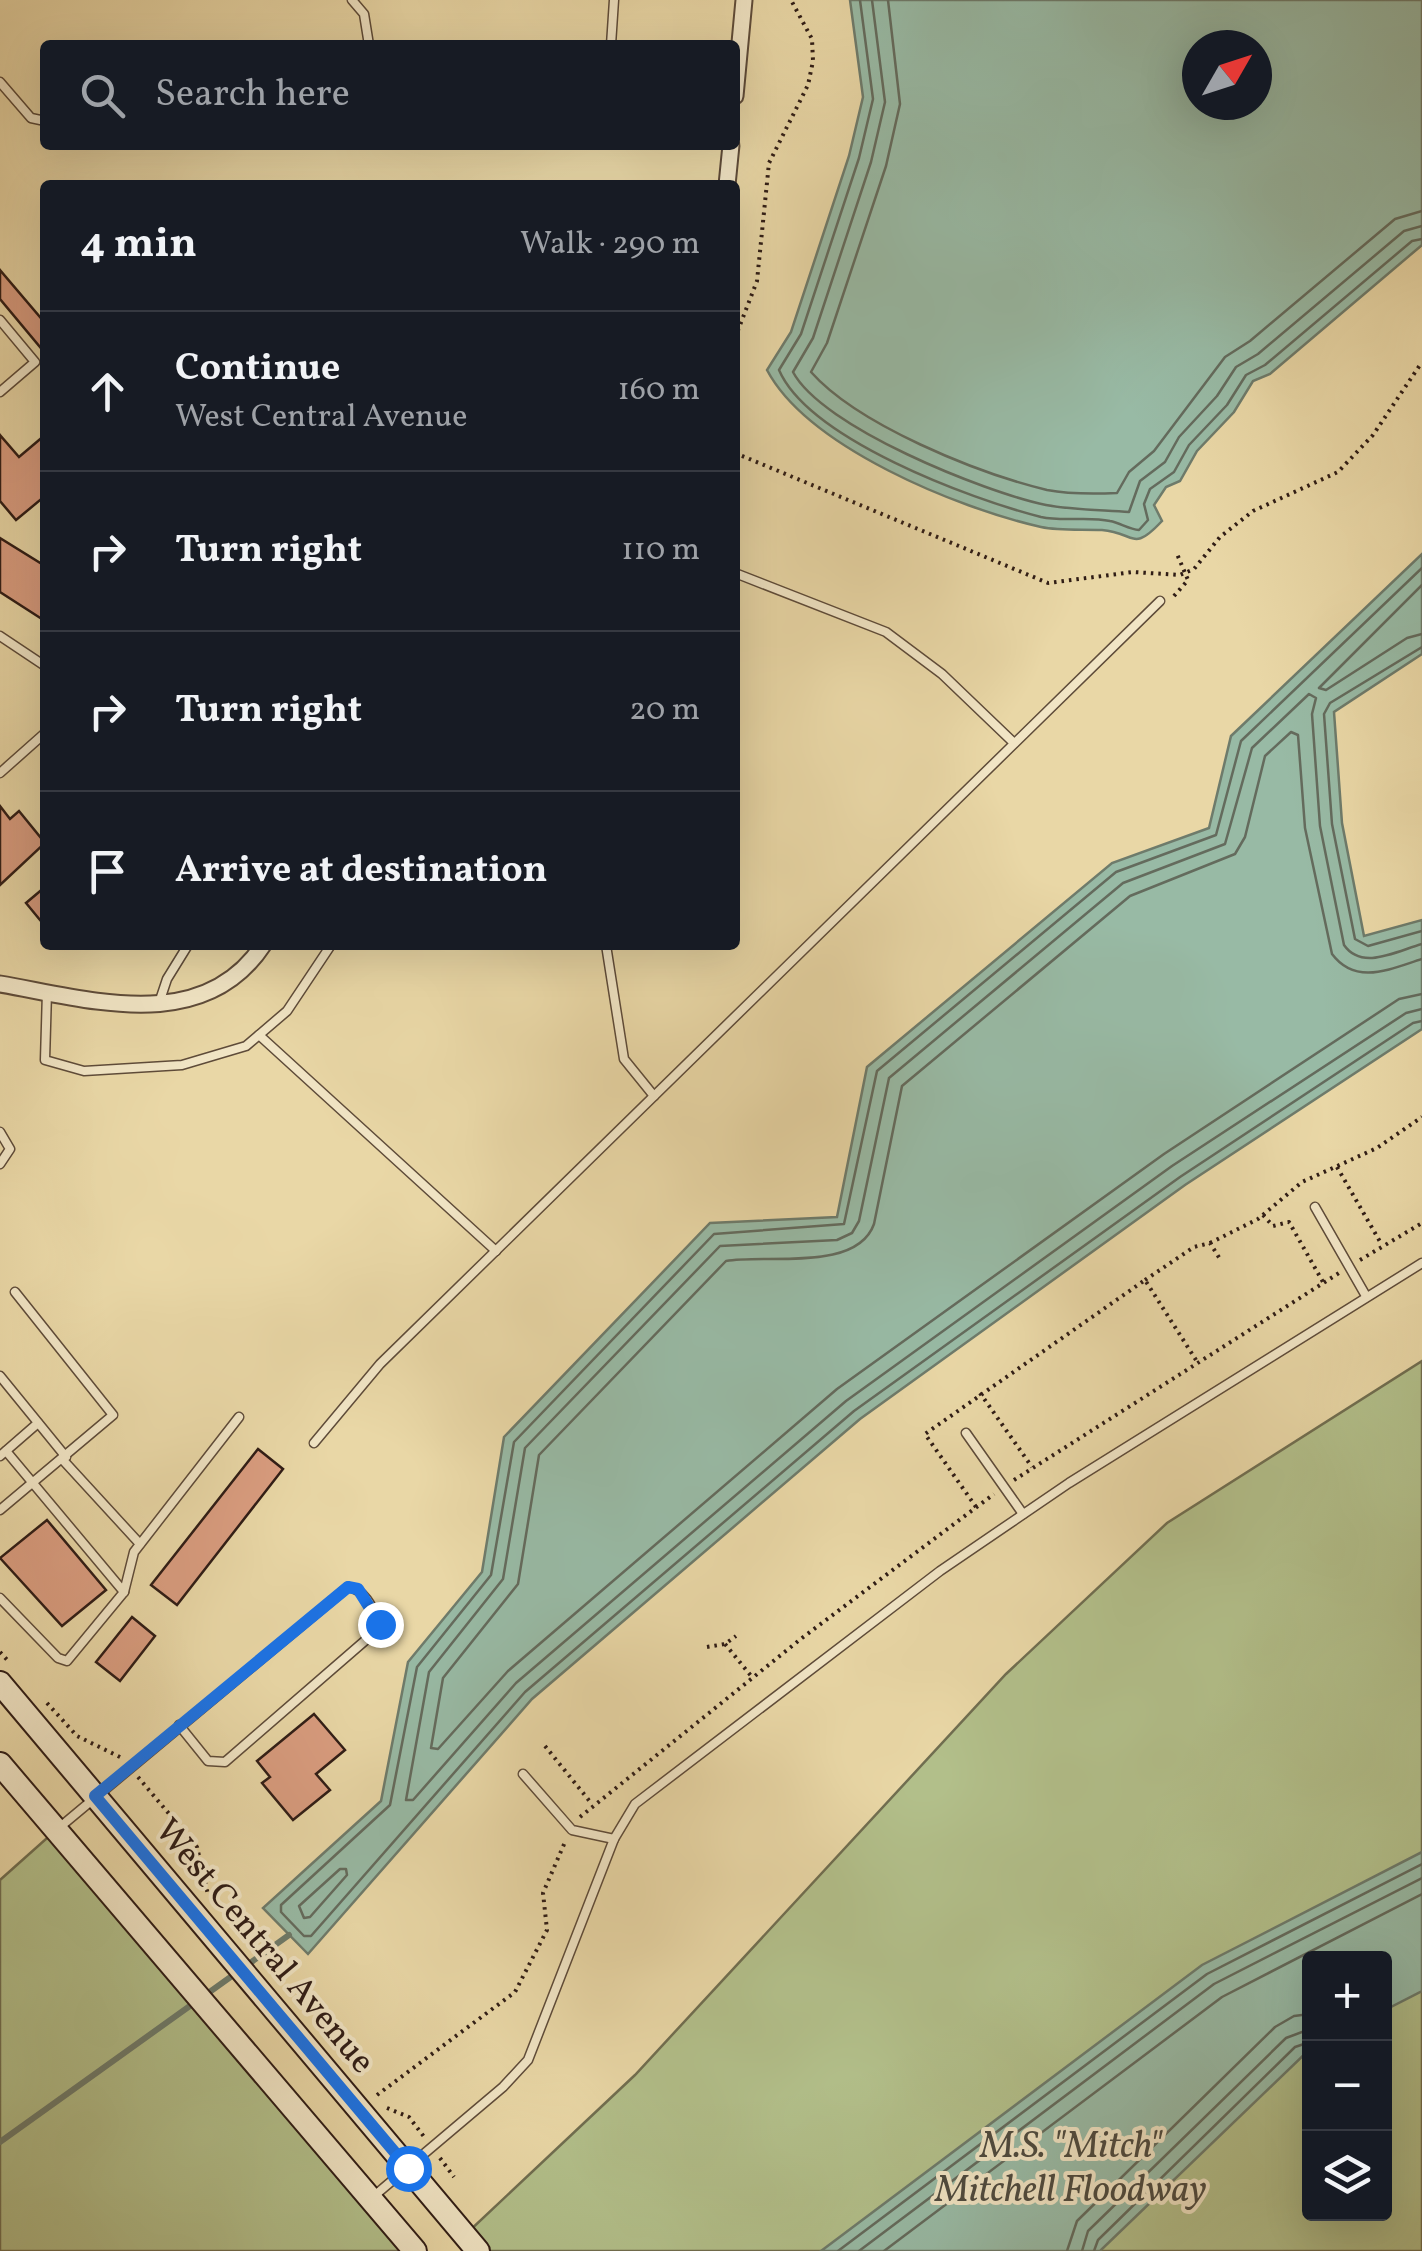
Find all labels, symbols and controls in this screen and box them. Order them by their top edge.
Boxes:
north arrow [1182,30,1272,120]
search box [40,40,740,150]
icon: search [75,68,130,123]
text: Search here [155,69,350,122]
text: 4 min [80,216,197,275]
text: Walk · 290 m [520,223,700,267]
text: Continue [175,343,340,396]
icon: ahead [80,364,135,419]
text: 160 m [617,369,700,413]
text: West Central Avenue [175,396,467,440]
icon: right [80,524,135,579]
text: Turn right [175,525,362,578]
text: 110 m [621,529,700,573]
icon: right [80,684,135,739]
text: Turn right [175,685,362,738]
text: 20 m [629,689,700,733]
icon: arrive [80,844,135,899]
text: Arrive at destination [175,845,548,898]
route end [358,1602,404,1648]
street label: West Central Avenue [143,1809,385,2085]
map controls [1302,1951,1392,2221]
button: + [1302,1951,1392,2041]
button: − [1302,2041,1392,2131]
water label: M.S. "Mitch" Mitchell Floodway [933,2121,1207,2218]
button: layers [1302,2131,1392,2221]
route start [386,2146,432,2192]

